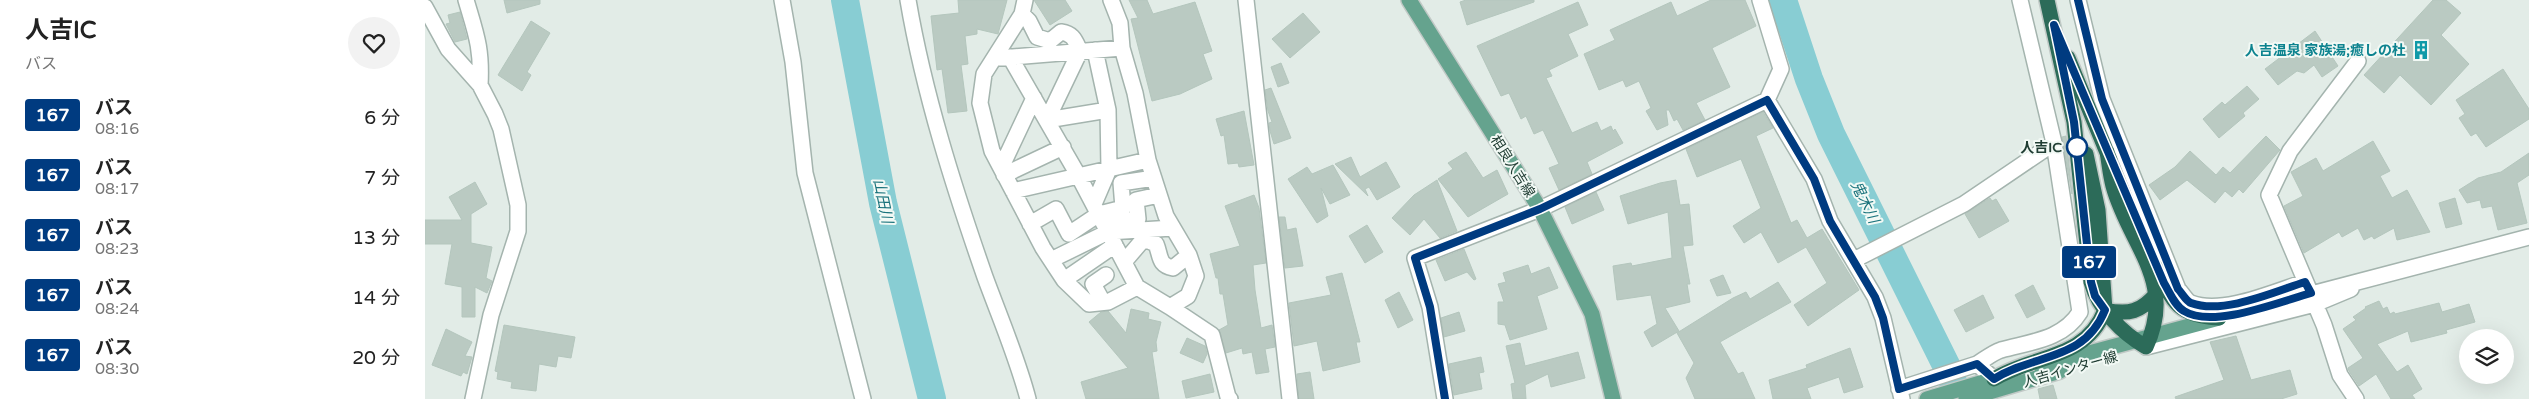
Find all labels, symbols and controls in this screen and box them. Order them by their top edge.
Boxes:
text: 人吉IC [25,16,97,45]
button: heart [348,17,400,69]
building icon: 人吉温泉 家族湯;癒しの杜 [2410,39,2432,61]
place label: 人吉温泉 家族湯;癒しの杜 [2245,42,2406,59]
text: バス [25,54,57,74]
text: バス [95,97,133,119]
text: 167 [36,104,69,126]
text: 6 分 [364,107,400,129]
text: 08:16 [95,119,139,139]
street label: 相良人吉線 [1487,132,1538,200]
marker: 人吉IC [2066,136,2088,158]
place label: 人吉IC [2020,139,2062,156]
text: バス [95,157,133,179]
text: 167 [36,164,69,186]
text: 7 分 [364,167,400,189]
water label: 山田川 [870,177,897,227]
water label: 鬼木川 [1847,178,1884,228]
text: 08:17 [95,179,139,199]
text: バス [95,217,133,239]
text: 167 [36,224,69,246]
text: 13 分 [352,227,400,249]
text: 08:23 [95,239,139,259]
line badge: 167 [2060,246,2118,278]
text: 167 [2072,251,2106,273]
text: バス [95,277,133,299]
text: 167 [36,284,69,306]
text: 14 分 [352,287,400,309]
text: 08:24 [95,299,139,319]
map controls [2459,329,2514,384]
button: layers [2459,329,2514,384]
text: バス [95,337,133,359]
text: 167 [36,344,69,366]
text: 20 分 [352,347,400,369]
street label: 人吉インター線 [2021,348,2120,391]
text: 08:30 [95,359,139,379]

